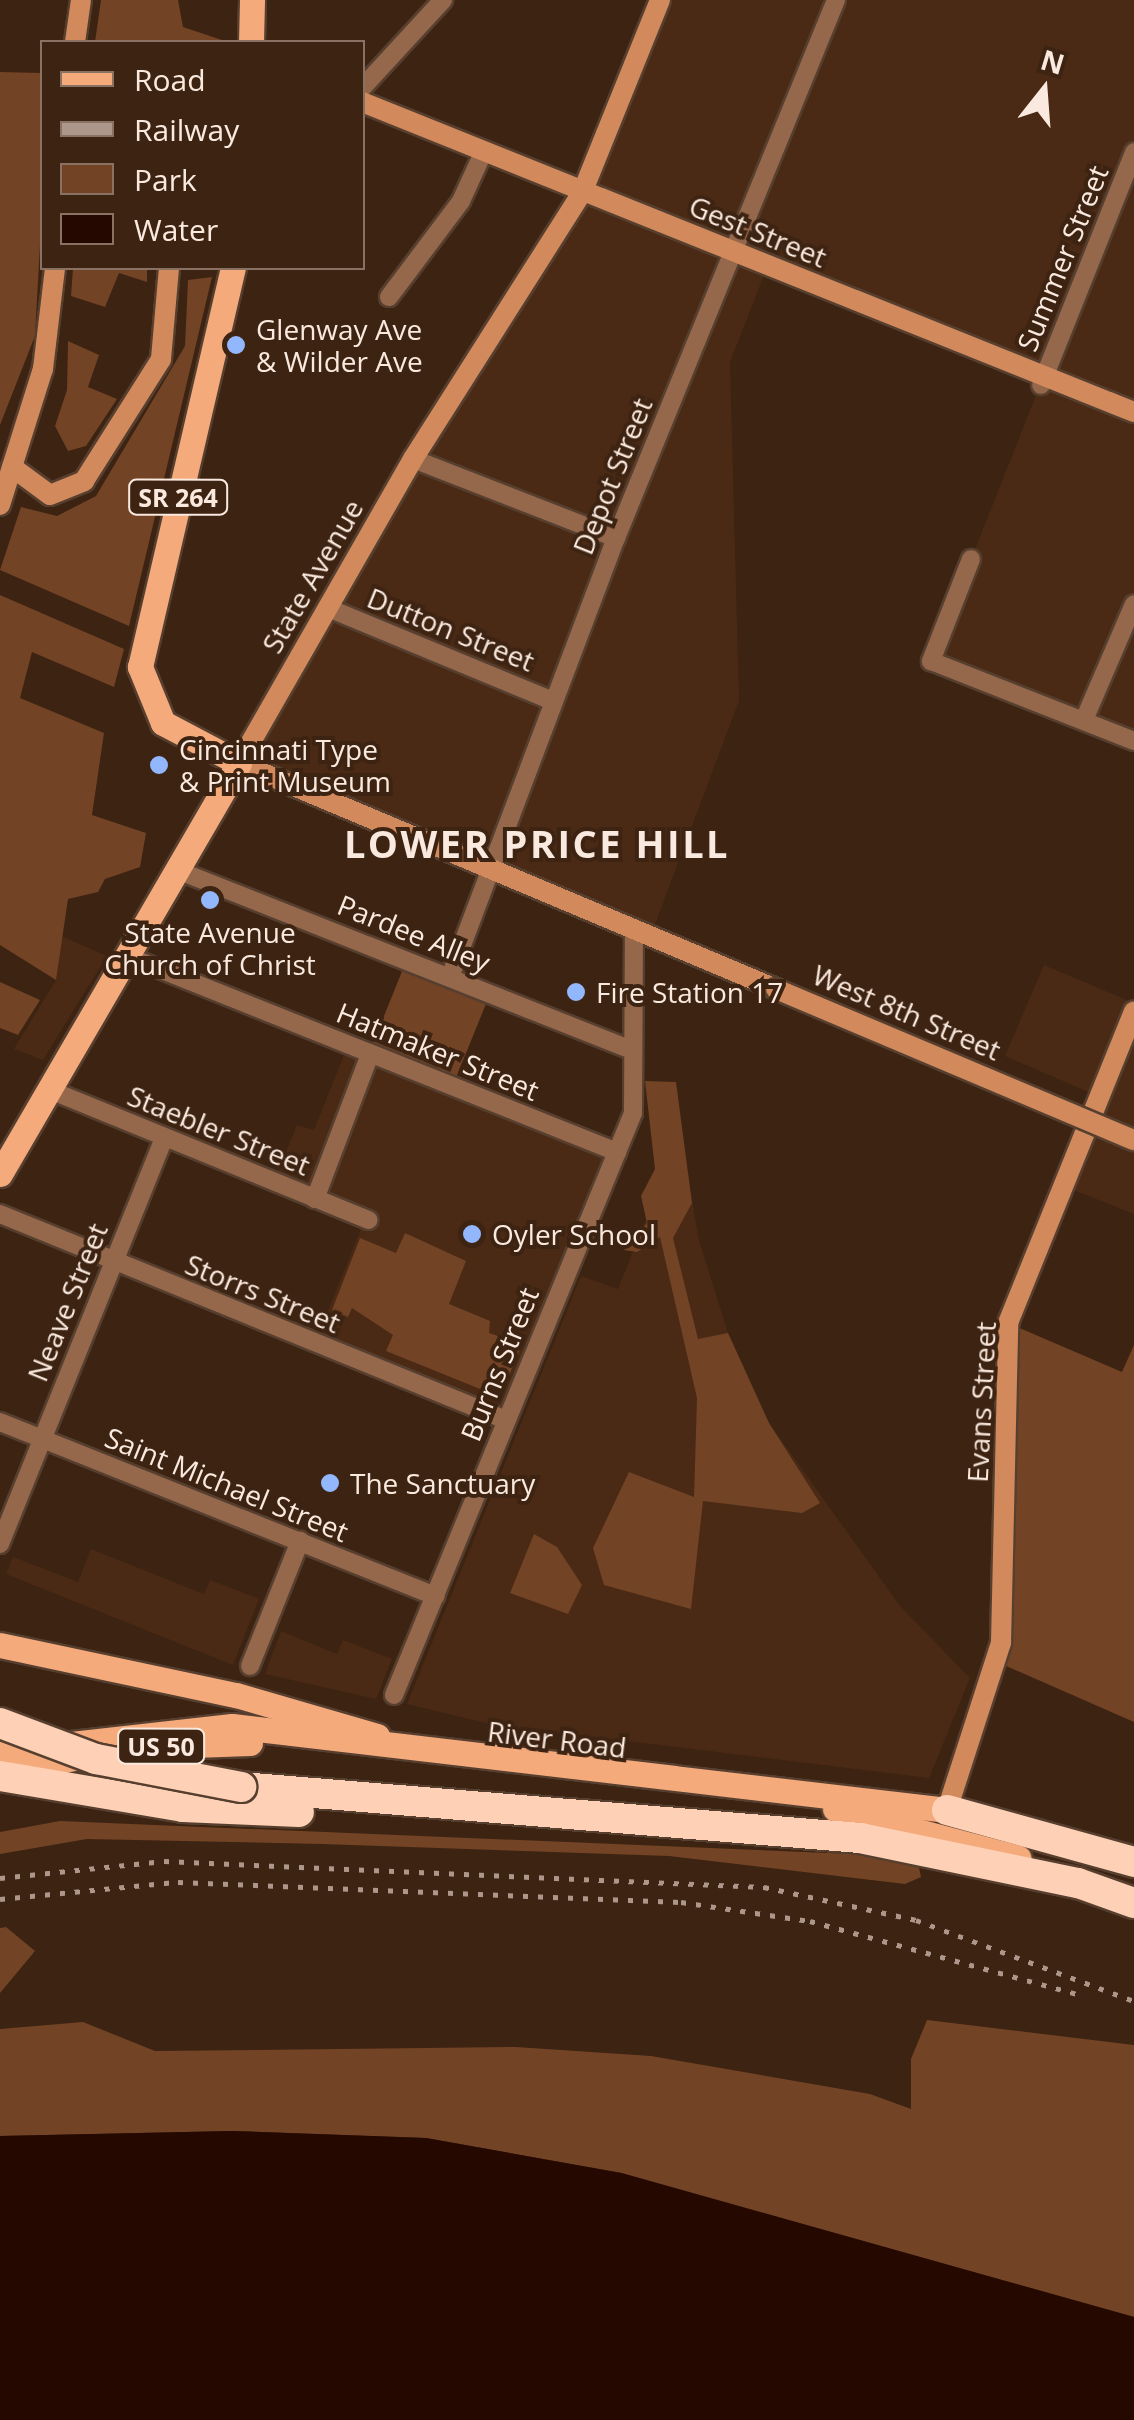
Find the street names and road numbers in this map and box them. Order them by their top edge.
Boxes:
street label: Summer Street [1010,160,1114,356]
street label: Gest Street [685,188,831,274]
street label: Depot Street [565,393,659,559]
road number: SR 264 [128,477,228,517]
street label: State Avenue [255,493,369,659]
street label: Dutton Street [363,580,539,678]
street label: Pardee Alley [333,887,495,979]
street label: West 8th Street [808,957,1006,1067]
street label: Hatmaker Street [332,995,544,1107]
street label: Staebler Street [123,1078,315,1182]
street label: Neave Street [20,1218,114,1386]
street label: Storrs Street [181,1247,345,1339]
street label: Burns Street [453,1282,545,1446]
street label: Evans Street [960,1321,1002,1483]
street label: Saint Michael Street [101,1420,353,1548]
street label: River Road [486,1714,628,1764]
road number: US 50 [116,1726,206,1766]

